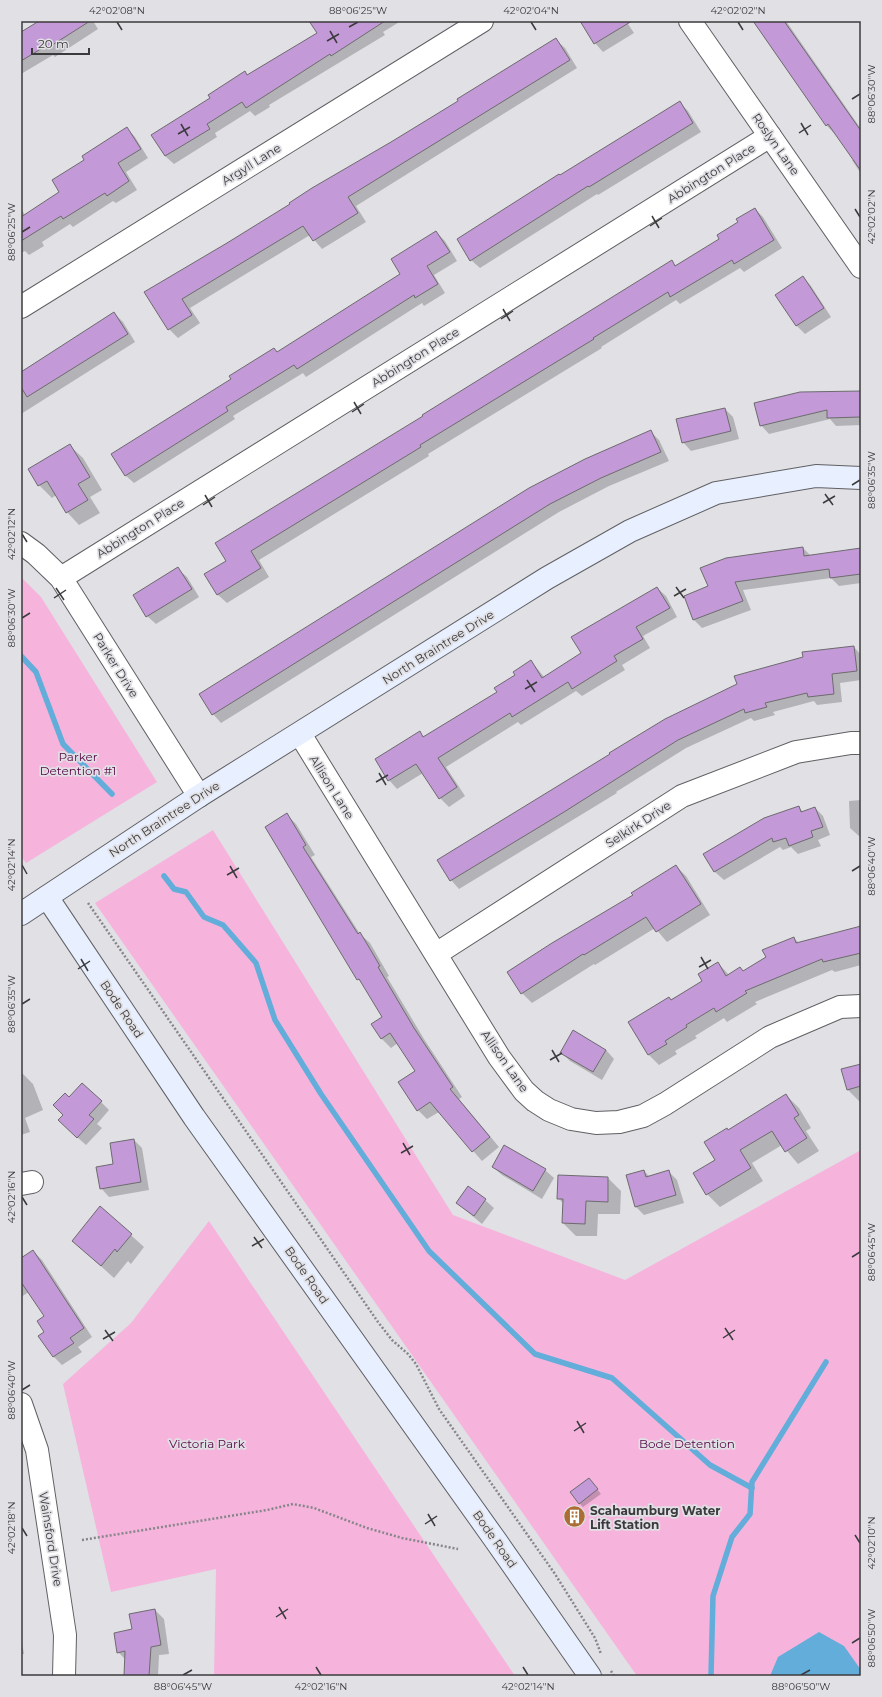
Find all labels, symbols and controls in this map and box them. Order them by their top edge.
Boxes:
text: 42°02'08"N [89,4,145,17]
text: 88°06'25"W [329,4,387,17]
text: 42°02'04"N [503,4,559,17]
text: 42°02'02"N [710,4,766,17]
scale bar [32,30,89,56]
text: 20 m [38,36,69,51]
text: 88°06'30"W [865,65,878,123]
street label: Roslyn Lane [749,110,803,178]
street label: Argyll Lane [219,140,283,188]
street label: Abbington Place [664,140,758,206]
text: 42°02'02"N [865,189,878,245]
text: 88°06'25"W [5,203,18,261]
street label: Abbington Place [368,324,462,390]
text: 88°06'35"W [865,451,878,509]
street label: Abbington Place [93,495,187,561]
text: 42°02'12"N [5,508,18,560]
text: 88°06'30"W [5,589,18,647]
street label: North Braintree Drive [379,607,497,687]
street label: Parker Drive [90,630,142,700]
park label: Parker Detention #1 [40,749,116,778]
street label: Allison Lane [306,752,358,822]
street label: North Braintree Drive [106,778,222,860]
street label: Selkirk Drive [603,797,673,851]
text: 88°06'40"W [865,836,878,896]
text: 42°02'14"N [5,838,18,892]
text: 88°06'35"W [5,975,18,1033]
street label: Bode Road [97,977,147,1041]
street label: Allison Lane [478,1027,532,1095]
text: 42°02'16"N [5,1171,18,1223]
text: 88°06'45"W [865,1223,878,1281]
street label: Bode Road [282,1243,332,1307]
text: 88°06'40"W [5,1360,18,1420]
park label: Victoria Park [169,1436,246,1451]
park label: Bode Detention [639,1436,735,1451]
street label: Wainsford Drive [36,1491,66,1587]
text: 42°02'18"N [5,1501,18,1555]
place label: Scahaumburg Water Lift Station [590,1503,721,1532]
building icon: Scahaumburg Water Lift Station [562,1504,588,1530]
street label: Bode Road [470,1507,520,1571]
text: 42°02'10"N [865,1516,878,1570]
text: 88°06'50"W [865,1609,878,1667]
text: 88°06'45"W [154,1680,212,1693]
text: 42°02'16"N [295,1680,347,1693]
text: 42°02'14"N [501,1680,555,1693]
text: 88°06'50"W [772,1680,830,1693]

